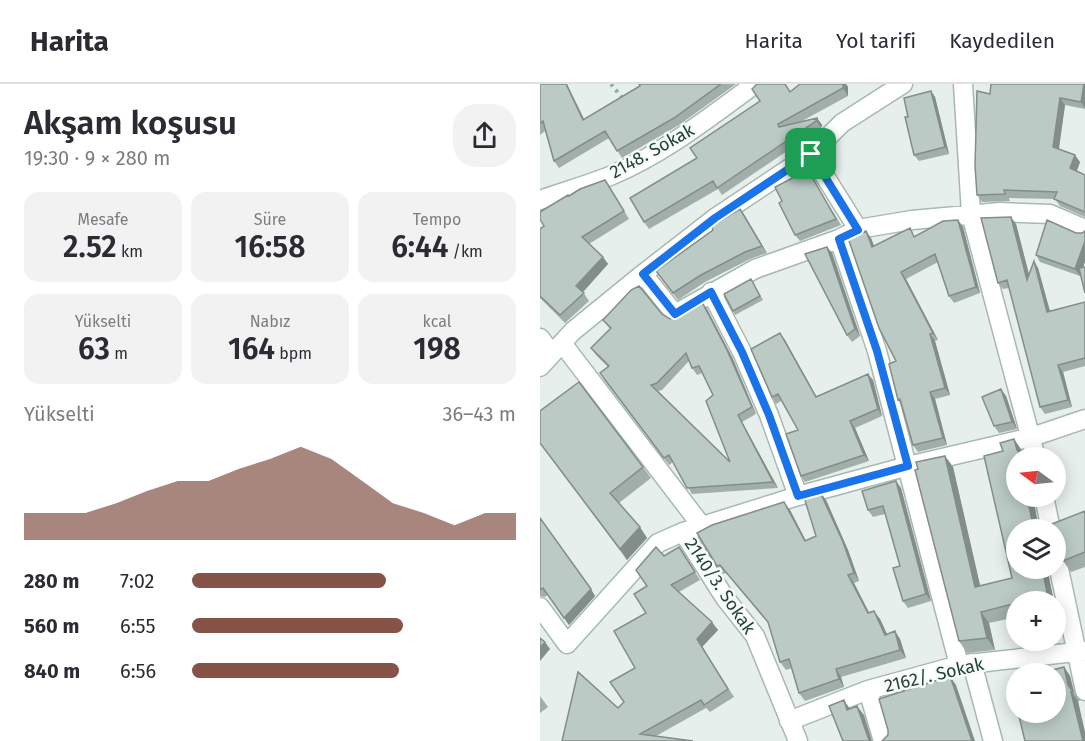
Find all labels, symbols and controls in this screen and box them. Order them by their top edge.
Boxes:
text: Harita [30,25,109,58]
text: Harita [744,28,803,54]
text: Yol tarifi [836,28,916,54]
text: Kaydedilen [949,28,1055,54]
text: Akşam koşusu [24,103,237,143]
button: share [453,104,516,167]
street label: 2148. Sokak [606,118,699,183]
pin [785,128,836,179]
icon: arrive [794,137,827,170]
text: 19:30 · 9 × 280 m [24,146,170,170]
text: Mesafe [77,210,129,229]
text: Süre [254,210,286,229]
text: Tempo [413,210,461,229]
text: 2.52 [63,229,117,265]
text: 16:58 [235,229,305,265]
text: 6:44 [391,229,448,265]
text: km [117,242,143,261]
text: /km [448,242,483,261]
text: Yükselti [75,312,131,331]
text: Nabız [250,312,290,331]
text: kcal [423,312,451,331]
text: 63 [78,331,110,367]
text: 164 [228,331,275,367]
text: 198 [413,331,461,367]
text: m [110,344,128,363]
text: bpm [275,344,312,363]
text: Yükselti [24,402,95,426]
text: 36–43 m [442,402,516,426]
north arrow [1006,447,1066,507]
map controls [1006,447,1066,723]
button: layers [1006,519,1066,579]
street label: 2140/3. Sokak [680,534,761,639]
text: 280 m [24,569,79,593]
text: 7:02 [120,569,155,593]
button: + [1006,591,1066,651]
text: 560 m [24,614,79,638]
text: 6:55 [120,614,155,638]
street label: 2162/. Sokak [882,653,987,697]
text: 840 m [24,659,80,683]
text: 6:56 [120,659,156,683]
button: − [1006,663,1066,723]

